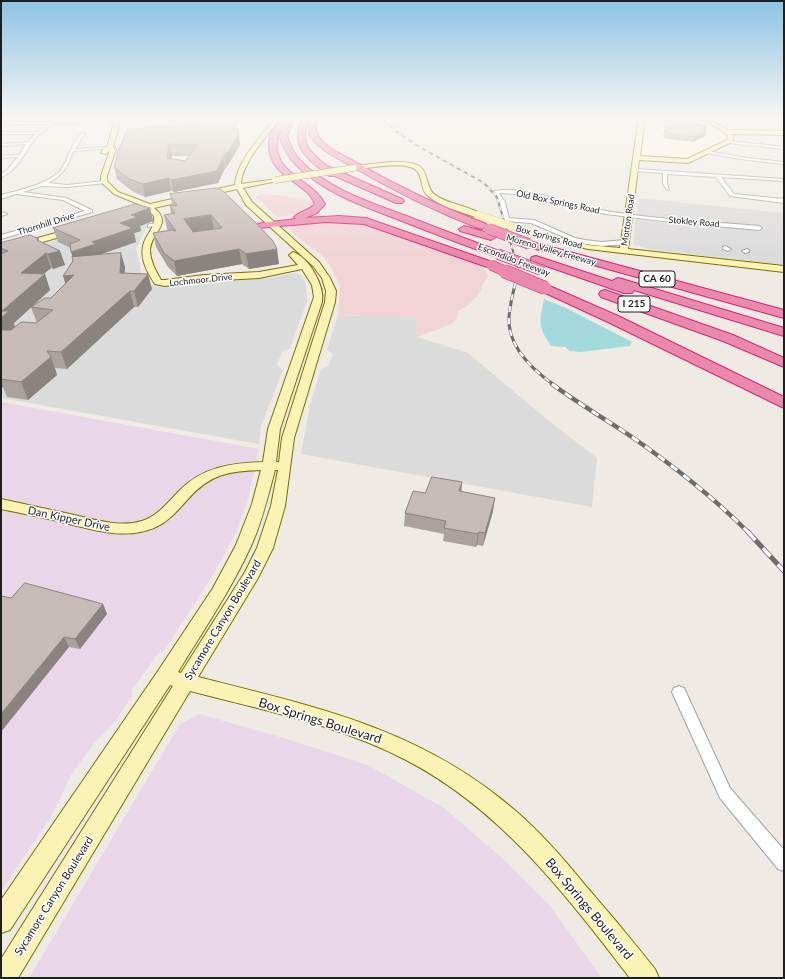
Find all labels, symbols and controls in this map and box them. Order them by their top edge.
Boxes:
street label: Old Box Springs Road [515,188,601,216]
street label: Morton Road [619,193,637,247]
street label: Thornhill Drive [16,210,76,238]
street label: Stokley Road [668,214,720,230]
street label: Box Springs Road [514,223,584,251]
street label: Moreno Valley Freeway [505,232,597,268]
street label: Escondido Freeway [476,241,552,279]
street label: Lochmoor Drive [169,271,233,289]
road number: CA 60 [639,271,675,287]
road number: I 215 [618,296,650,312]
street label: Dan Kipper Drive [27,504,111,534]
street label: Sycamore Canyon Boulevard [182,558,264,682]
street label: Box Springs Boulevard [257,695,383,747]
street label: Sycamore Canyon Boulevard [12,834,96,958]
street label: Box Springs Boulevard [542,855,636,963]

